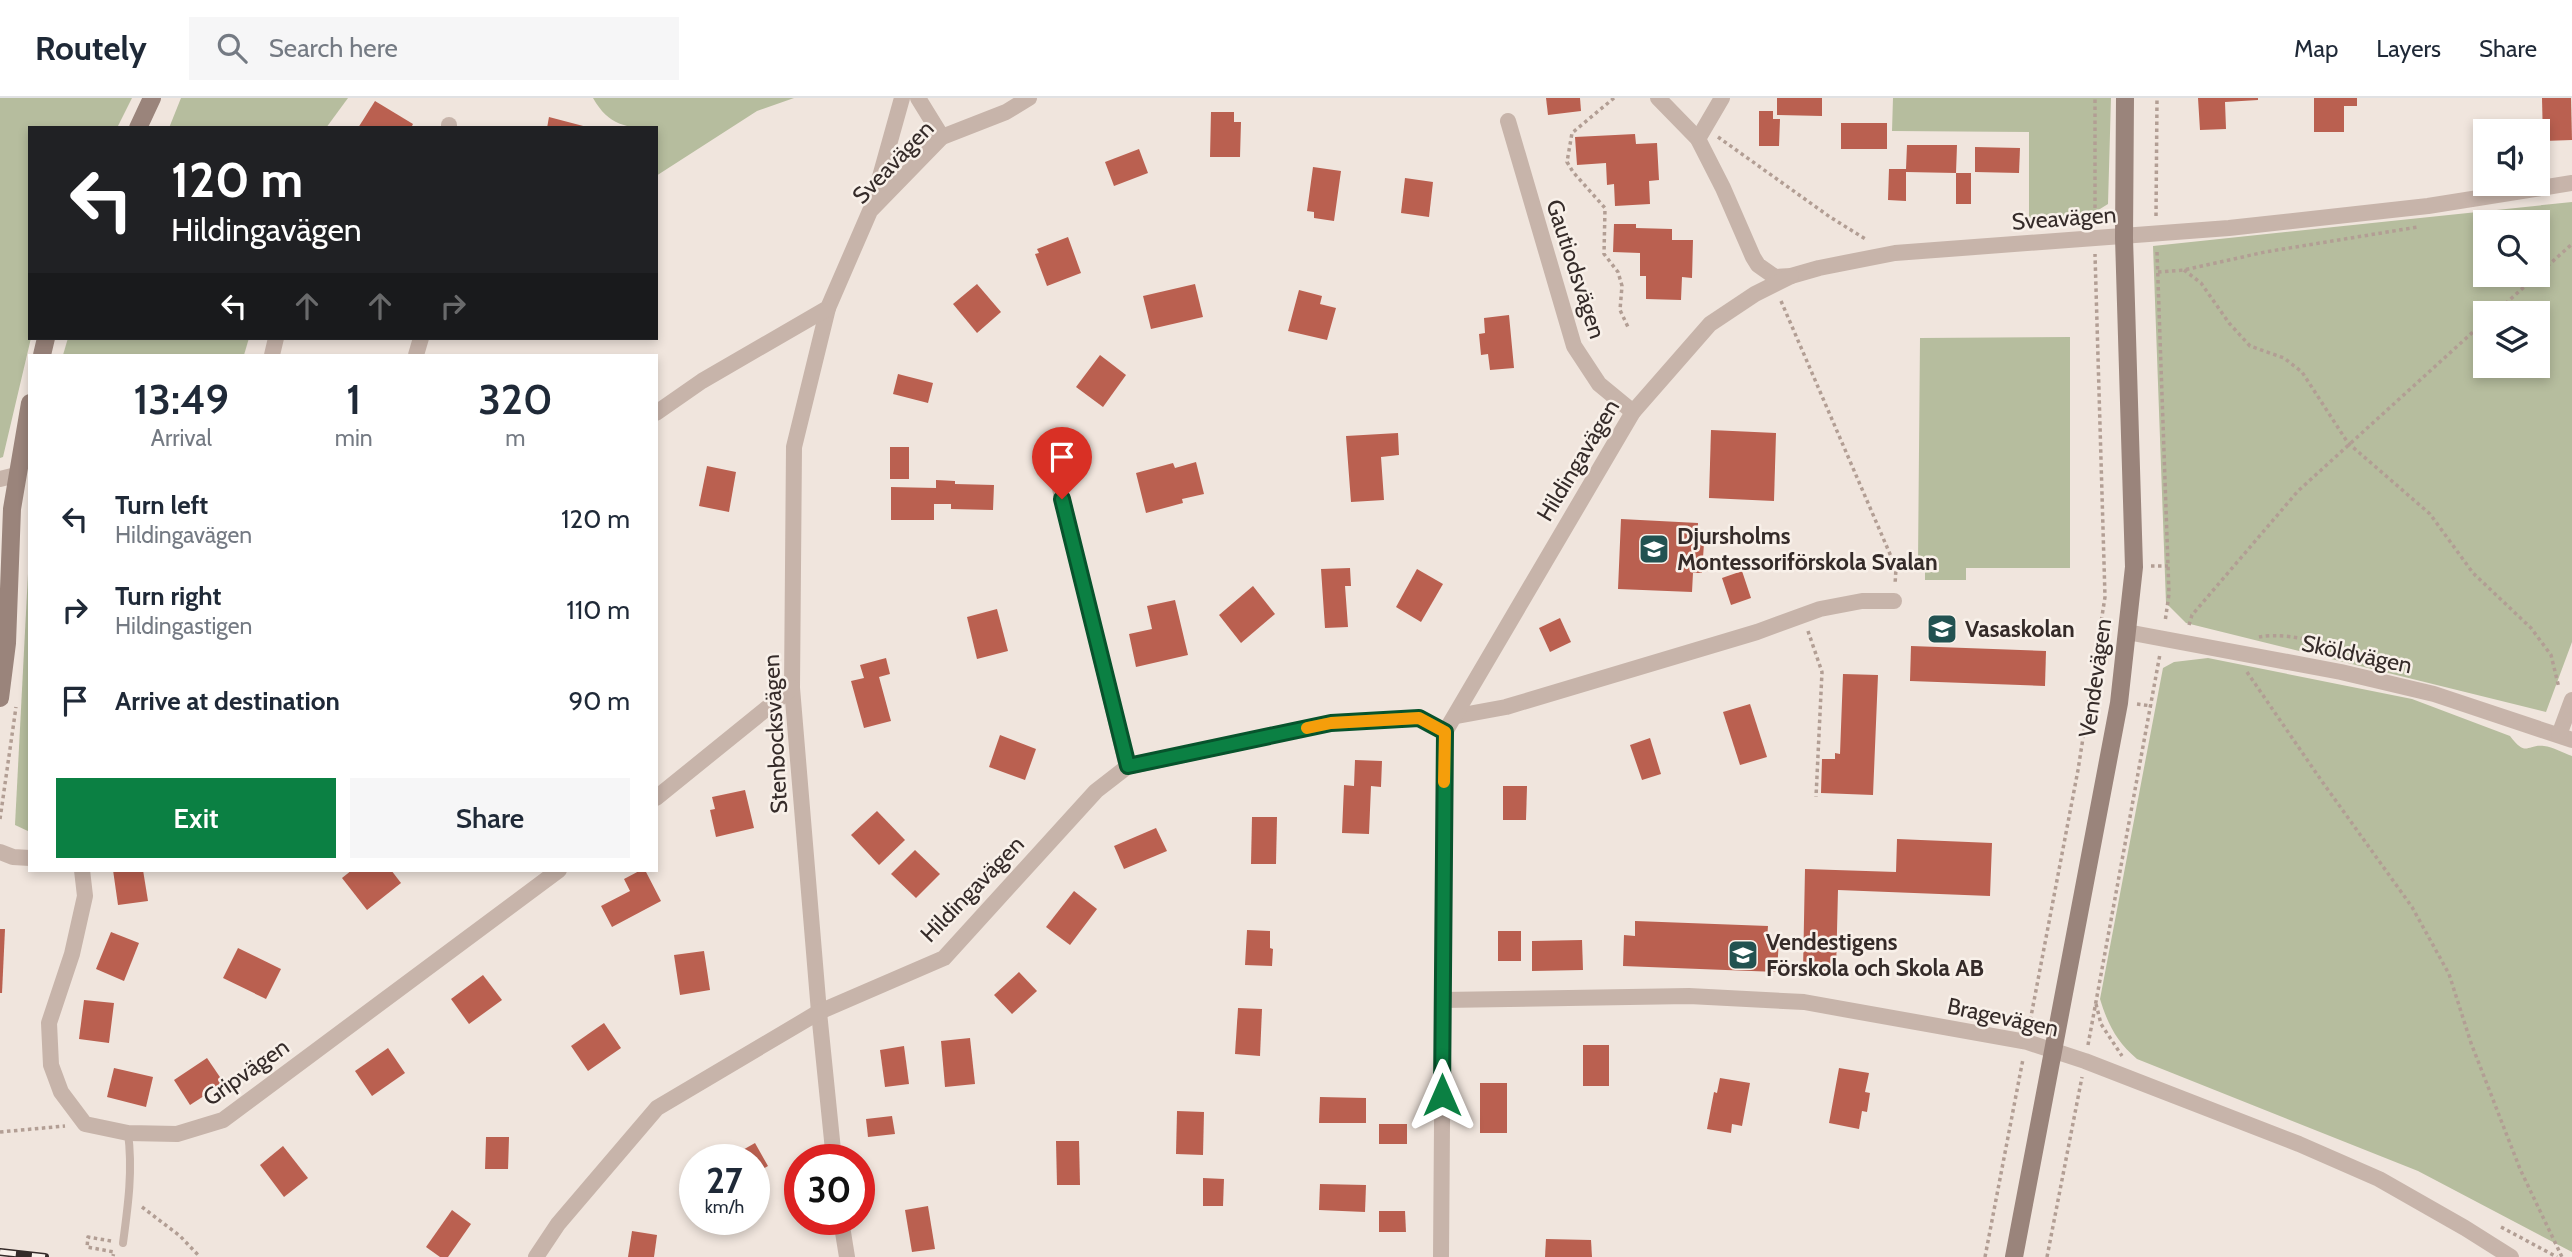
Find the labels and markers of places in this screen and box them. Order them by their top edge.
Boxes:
pin [1032,427,1092,499]
place label: Djursholms Montessoriförskola Svalan [1677,522,1938,576]
school or university icon: Djursholms Montessoriförskola Svalan [1637,532,1671,566]
school or university icon: Vasaskolan [1925,612,1959,646]
place label: Vasaskolan [1965,615,2075,643]
place label: Vendestigens Förskola och Skola AB [1766,928,1984,982]
school or university icon: Vendestigens Förskola och Skola AB [1726,938,1760,972]

